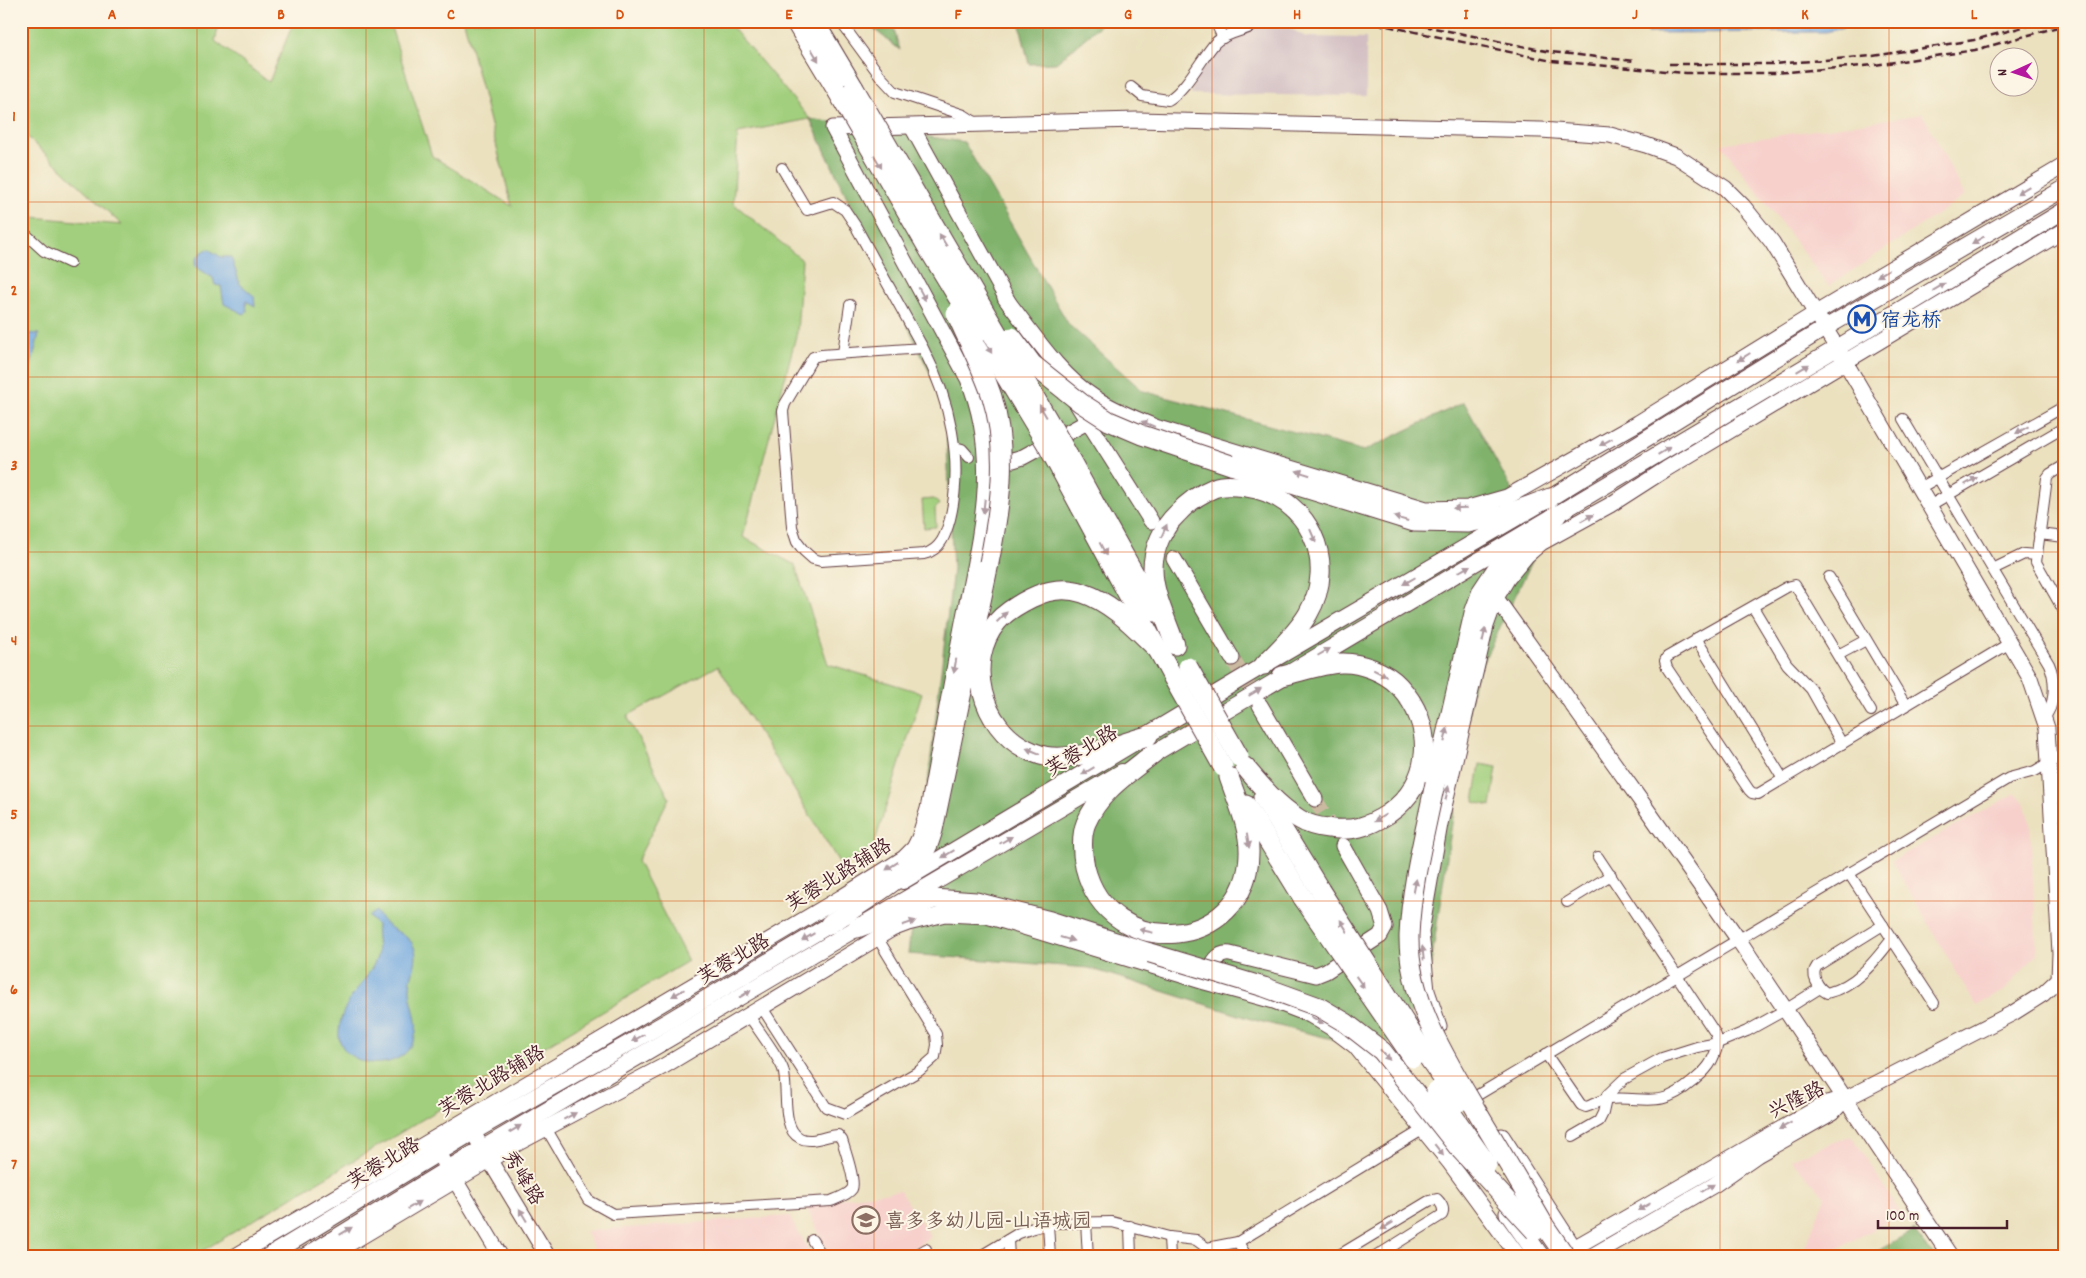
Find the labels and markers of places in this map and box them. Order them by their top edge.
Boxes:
metro station icon: 宿龙桥 [1847,304,1877,334]
place label: 宿龙桥 [1881,308,1941,336]
school or university icon: 喜多多幼儿园-山语城园 [851,1205,881,1235]
place label: 喜多多幼儿园-山语城园 [885,1209,1092,1237]

